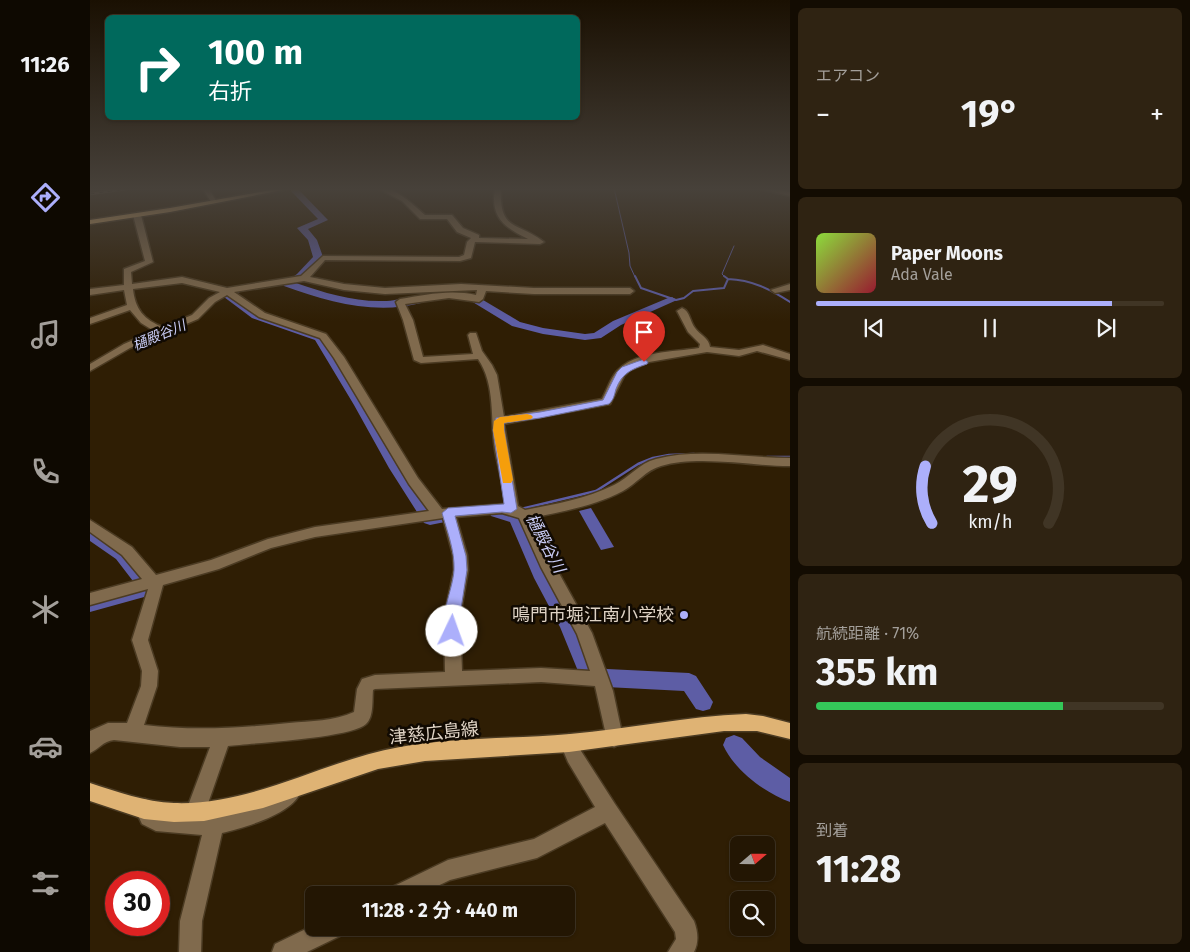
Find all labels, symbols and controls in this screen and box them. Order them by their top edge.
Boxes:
text: 100 m [208,31,303,73]
icon: right [125,35,190,100]
text: 11:26 [20,51,70,78]
text: エアコン [816,66,880,85]
text: 右折 [208,78,252,105]
text: 19° [961,91,1019,137]
text: − [816,98,830,131]
text: + [1150,98,1164,131]
icon: directions [28,180,63,215]
text: Paper Moons [891,242,1003,265]
text: Ada Vale [891,265,953,284]
pin [623,311,665,362]
icon: previous [860,314,888,342]
icon: pause [976,314,1004,342]
icon: next [1092,314,1120,342]
water label: 樋殿谷川 [130,316,190,354]
icon: music [28,317,63,352]
icon: arrive [630,318,658,346]
text: 29 [962,453,1018,516]
icon: phone [28,454,63,489]
water label: 樋殿谷川 [522,511,570,578]
text: km/h [968,511,1012,533]
icon: climate [28,592,63,627]
position arrow [425,604,477,656]
place label: 鳴門市堀江南小学校 [512,604,674,626]
marker: 鳴門市堀江南小学校 [678,609,690,621]
text: 航続距離 · 71% [816,624,919,643]
text: 355 km [816,649,938,695]
street label: 津慈広島線 [388,717,480,749]
icon: car [28,729,63,764]
text: 到着 [816,821,848,840]
north arrow [730,836,775,881]
map controls [730,836,775,936]
text: 11:28 [816,846,901,892]
icon: filters [28,866,63,901]
speed limit sign: 30 [105,871,170,936]
button: search [730,891,775,936]
text: 11:28 · 2 分 · 440 m [362,899,518,922]

